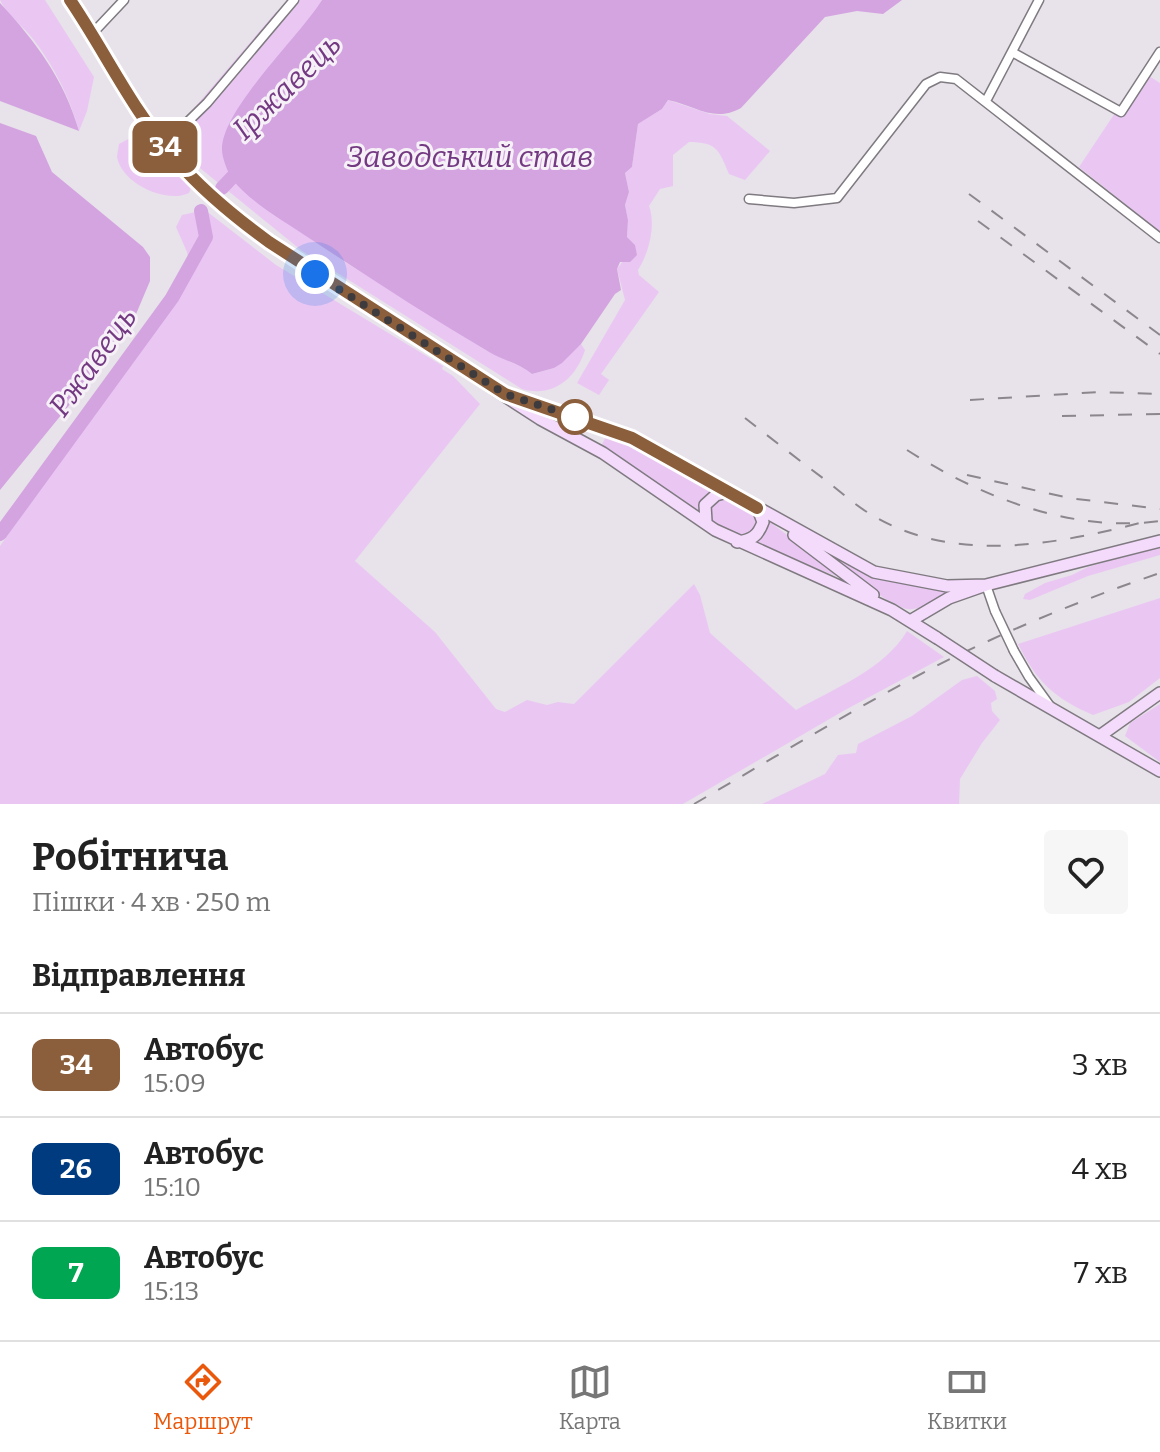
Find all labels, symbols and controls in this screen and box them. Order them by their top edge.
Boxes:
water label: Іржавець [225,27,349,147]
line badge: 34 [129,121,201,173]
text: 34 [148,130,182,163]
water label: Заводський став [346,139,594,175]
your location [295,254,335,294]
water label: Ржавець [41,301,145,423]
unlabelled marker [558,400,592,434]
button: heart [1044,830,1128,914]
text: Робітнича [32,834,228,880]
text: Пішки · 4 хв · 250 m [32,887,271,918]
text: Відправлення [32,958,246,994]
text: Автобус [144,1032,264,1068]
text: 3 хв [1072,1047,1128,1083]
text: 34 [59,1048,93,1081]
text: 15:09 [144,1068,206,1099]
text: Автобус [144,1136,264,1172]
text: 4 хв [1071,1151,1128,1187]
text: 26 [60,1152,92,1185]
text: 15:10 [144,1172,201,1203]
text: Автобус [144,1240,264,1276]
text: 7 хв [1074,1255,1128,1291]
text: 7 [68,1256,84,1289]
text: 15:13 [144,1276,199,1307]
tab: Маршрут [153,1360,253,1435]
tab: Карта [559,1360,621,1435]
tab: Квитки [927,1360,1007,1435]

